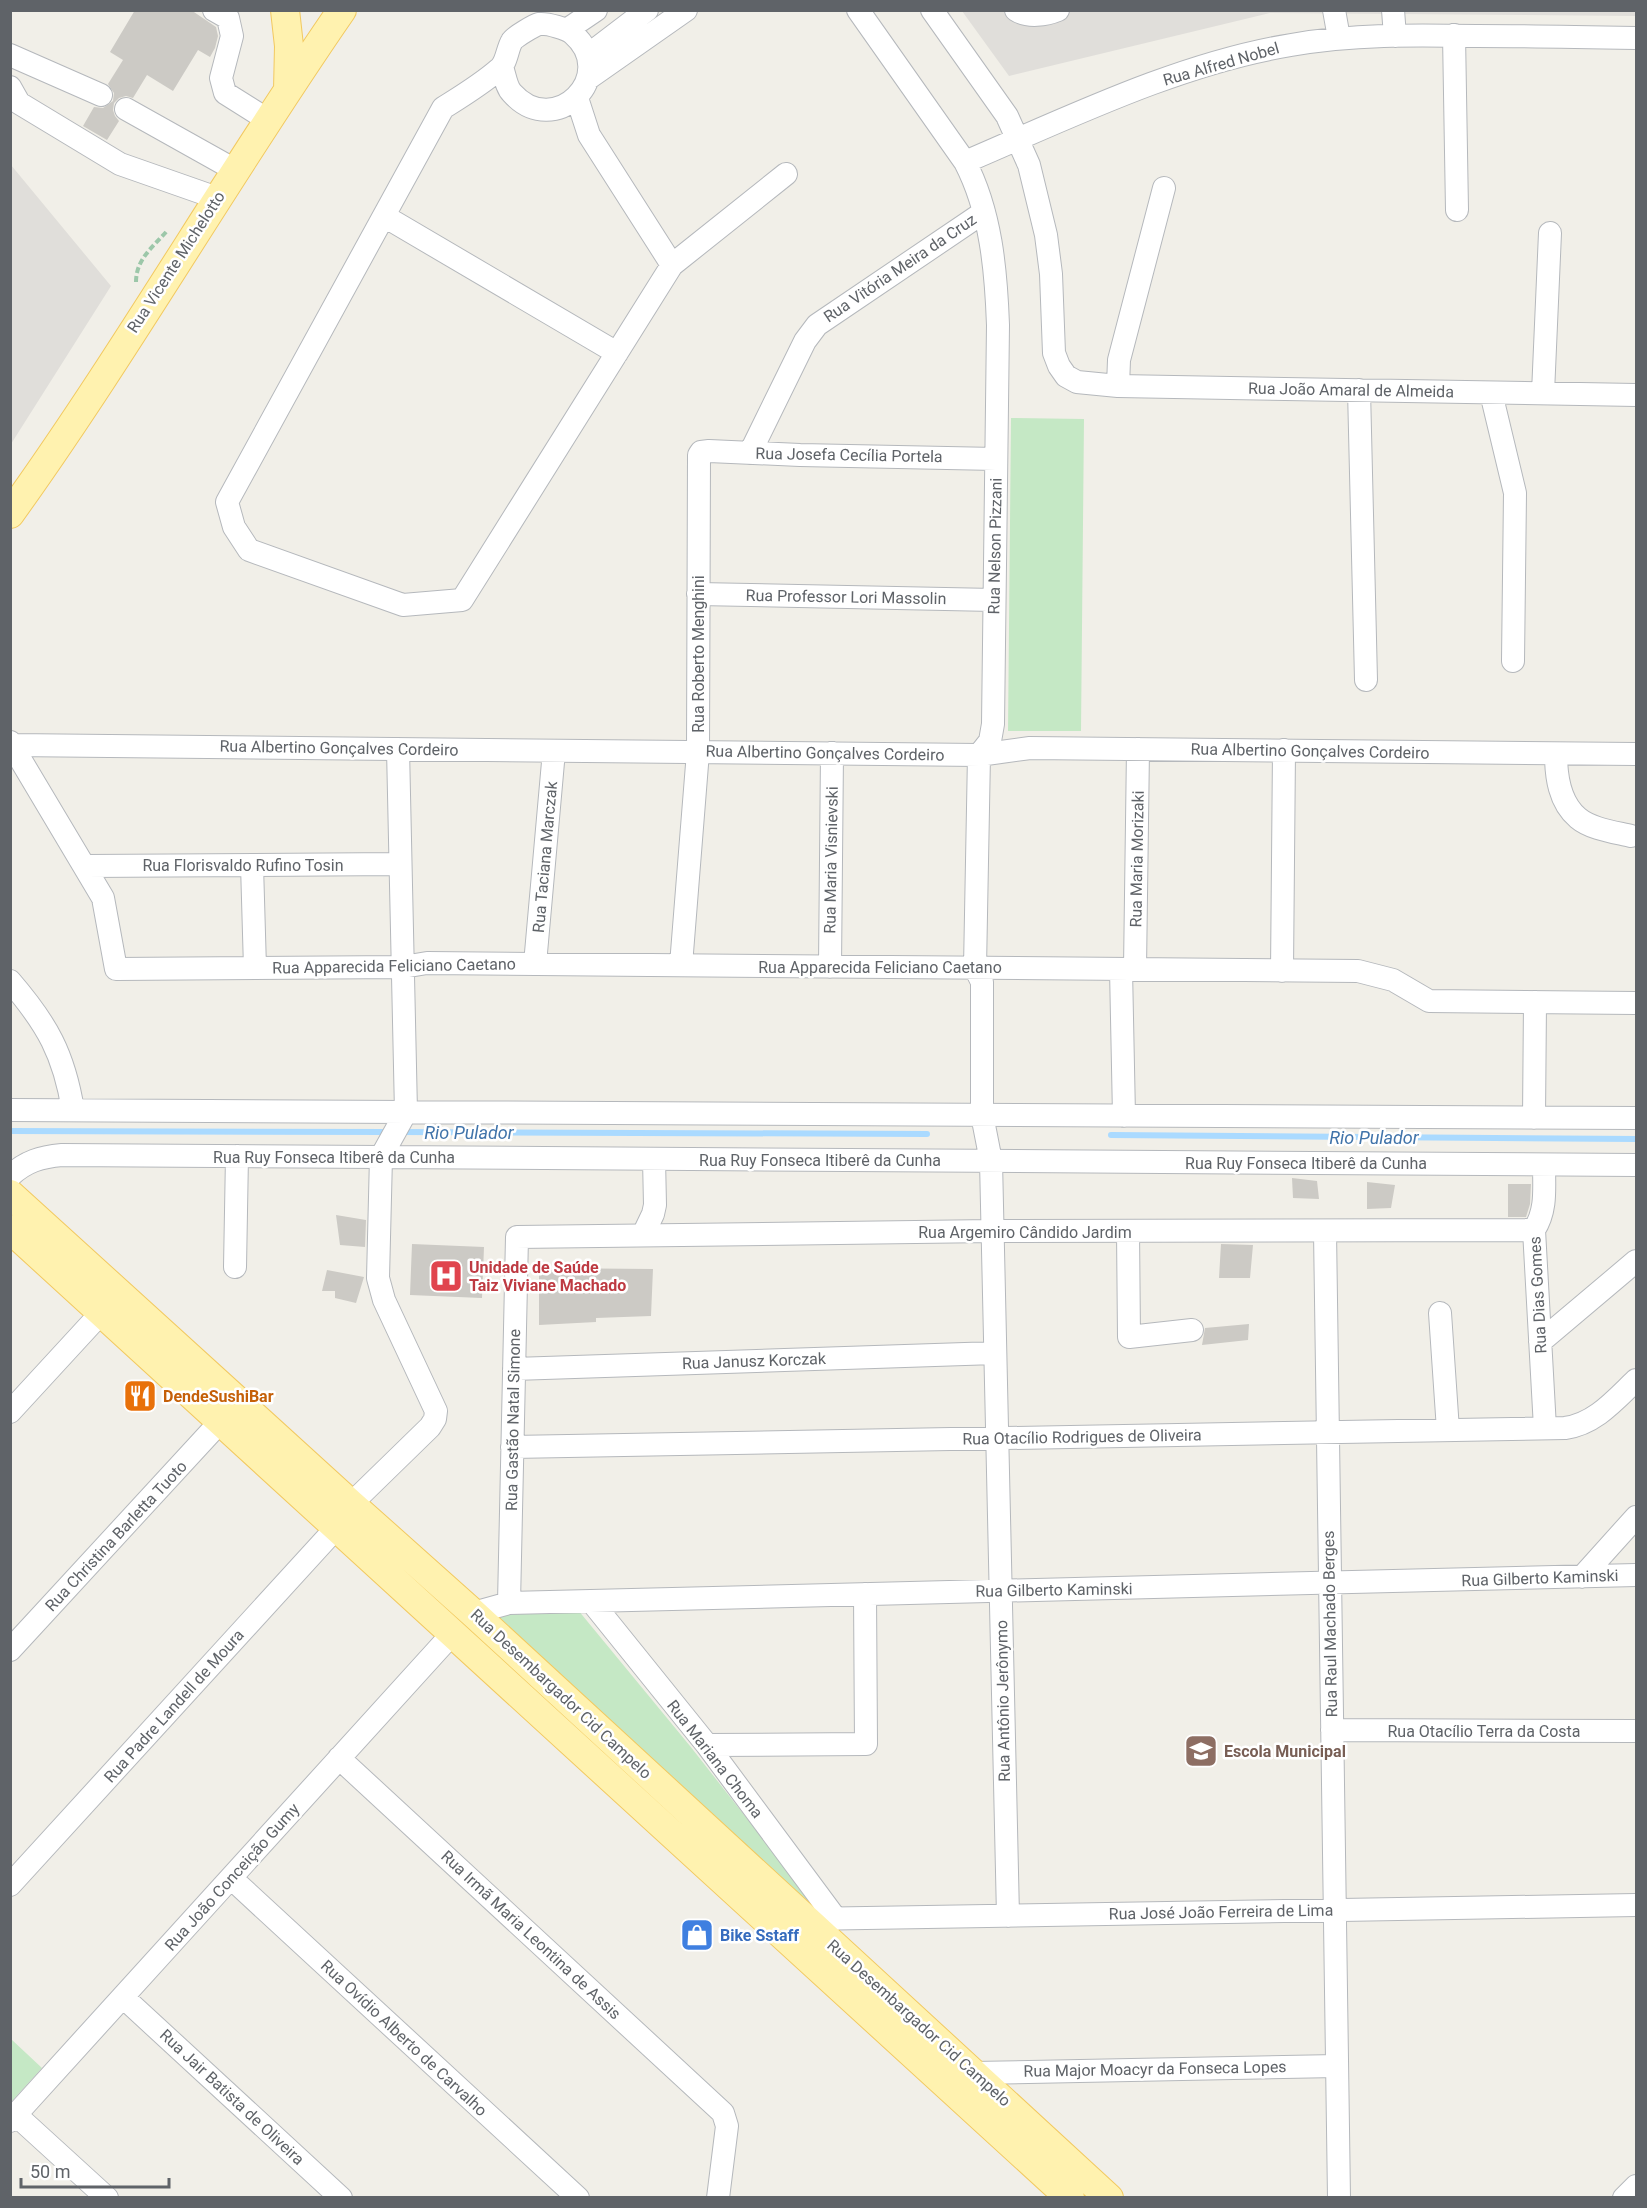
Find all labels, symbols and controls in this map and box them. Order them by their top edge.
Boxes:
street label: Rua Alfred Nobel [1161,38,1281,90]
street label: Rua Vicente Michelotto [123,188,229,336]
street label: Rua Vitória Meira da Cruz [820,210,980,326]
street label: Rua João Amaral de Almeida [1248,379,1454,401]
street label: Rua Josefa Cecília Portela [755,444,943,466]
street label: Rua Nelson Pizzani [984,478,1006,614]
street label: Rua Roberto Menghini [689,575,708,733]
street label: Rua Professor Lori Massolin [746,586,946,608]
street label: Rua Albertino Gonçalves Cordeiro [219,736,459,760]
street label: Rua Albertino Gonçalves Cordeiro [1190,739,1430,763]
street label: Rua Albertino Gonçalves Cordeiro [705,741,945,765]
street label: Rua Taciana Marczak [529,780,561,934]
street label: Rua Maria Visnievski [820,786,842,934]
street label: Rua Maria Morizaki [1126,790,1148,928]
street label: Rua Florisvaldo Rufino Tosin [142,856,344,875]
street label: Rua Apparecida Feliciano Caetano [272,954,516,978]
street label: Rua Apparecida Feliciano Caetano [758,958,1002,977]
water label: Rio Pulador [424,1122,515,1143]
water label: Rio Pulador [1329,1127,1420,1148]
street label: Rua Ruy Fonseca Itiberê da Cunha [213,1148,455,1167]
street label: Rua Ruy Fonseca Itiberê da Cunha [699,1151,941,1170]
street label: Rua Ruy Fonseca Itiberê da Cunha [1185,1154,1427,1173]
street label: Rua Argemiro Cândido Jardim [918,1223,1132,1242]
street label: Rua Dias Gomes [1525,1236,1551,1354]
hospital icon: Unidade de Saúde Taiz Viviane Machado [428,1258,464,1294]
place label: Unidade de Saúde Taiz Viviane Machado [469,1258,626,1295]
street label: Rua Gastão Natal Simone [502,1329,524,1511]
street label: Rua Janusz Korczak [682,1349,827,1373]
restaurant icon: DendeSushiBar [122,1378,158,1414]
place label: DendeSushiBar [163,1387,274,1406]
street label: Rua Otacílio Rodrigues de Oliveira [962,1425,1202,1449]
street label: Rua Christina Barletta Tuoto [41,1457,191,1615]
street label: Rua Raul Machado Berges [1319,1530,1341,1718]
street label: Rua Gilberto Kaminski [1461,1566,1619,1590]
street label: Rua Gilberto Kaminski [975,1579,1133,1601]
street label: Rua Desembargador Cid Campelo [467,1605,655,1783]
street label: Rua Antônio Jerônymo [992,1620,1014,1782]
street label: Rua Padre Landell de Moura [100,1626,248,1786]
street label: Rua Mariana Choma [663,1696,767,1822]
street label: Rua Otacílio Terra da Costa [1387,1722,1581,1741]
school or university icon: Escola Municipal [1183,1733,1219,1769]
place label: Escola Municipal [1224,1742,1346,1761]
street label: Rua João Conceição Gumy [161,1799,303,1955]
street label: Rua Irmã Maria Leontina de Assis [437,1847,625,2023]
street label: Rua José João Ferreira de Lima [1109,1901,1333,1923]
shop icon: Bike Sstaff [679,1917,715,1953]
place label: Bike Sstaff [720,1926,799,1945]
street label: Rua Desembargador Cid Campelo [823,1936,1015,2110]
street label: Rua Ovídio Alberto de Carvalho [317,1956,491,2120]
street label: Rua Jair Batista de Oliveira [156,2025,308,2169]
street label: Rua Major Moacyr da Fonseca Lopes [1023,2057,1287,2081]
scale bar [21,2151,170,2189]
text: 50 m [30,2161,70,2182]

